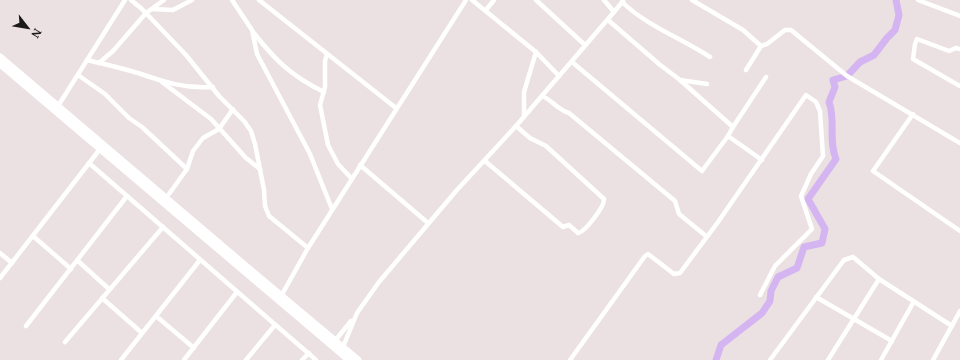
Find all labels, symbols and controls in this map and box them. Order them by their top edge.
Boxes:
north arrow [8,8,48,48]
text: N [28,26,46,41]

